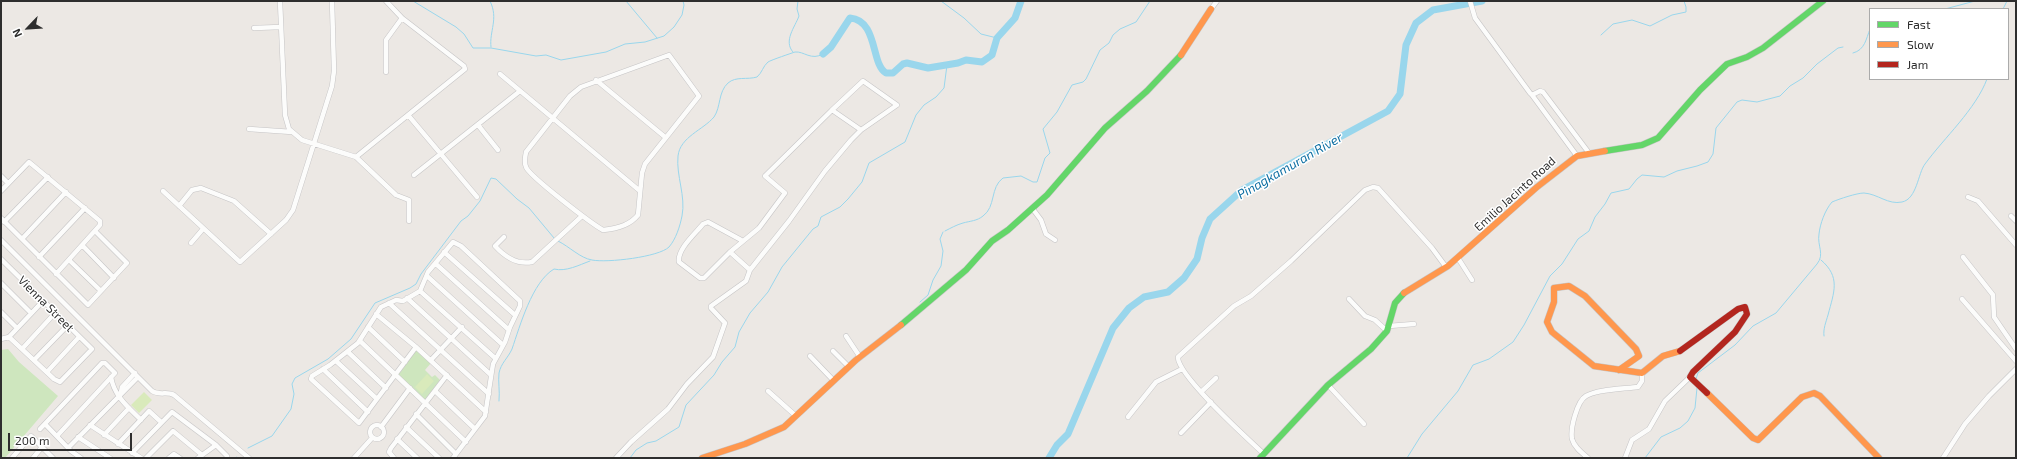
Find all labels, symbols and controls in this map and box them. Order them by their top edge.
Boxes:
north arrow [8,8,48,48]
legend [1869,8,2009,80]
text: Fast [1907,17,1930,31]
text: N [9,27,24,40]
text: Slow [1907,37,1934,51]
text: Jam [1907,57,1928,71]
water label: Pinagkamuran River [1234,129,1346,203]
street label: Emilio Jacinto Road [1471,154,1559,234]
street label: Vienna Street [15,273,77,335]
scale bar [10,425,134,451]
text: 200 m [15,433,49,447]

